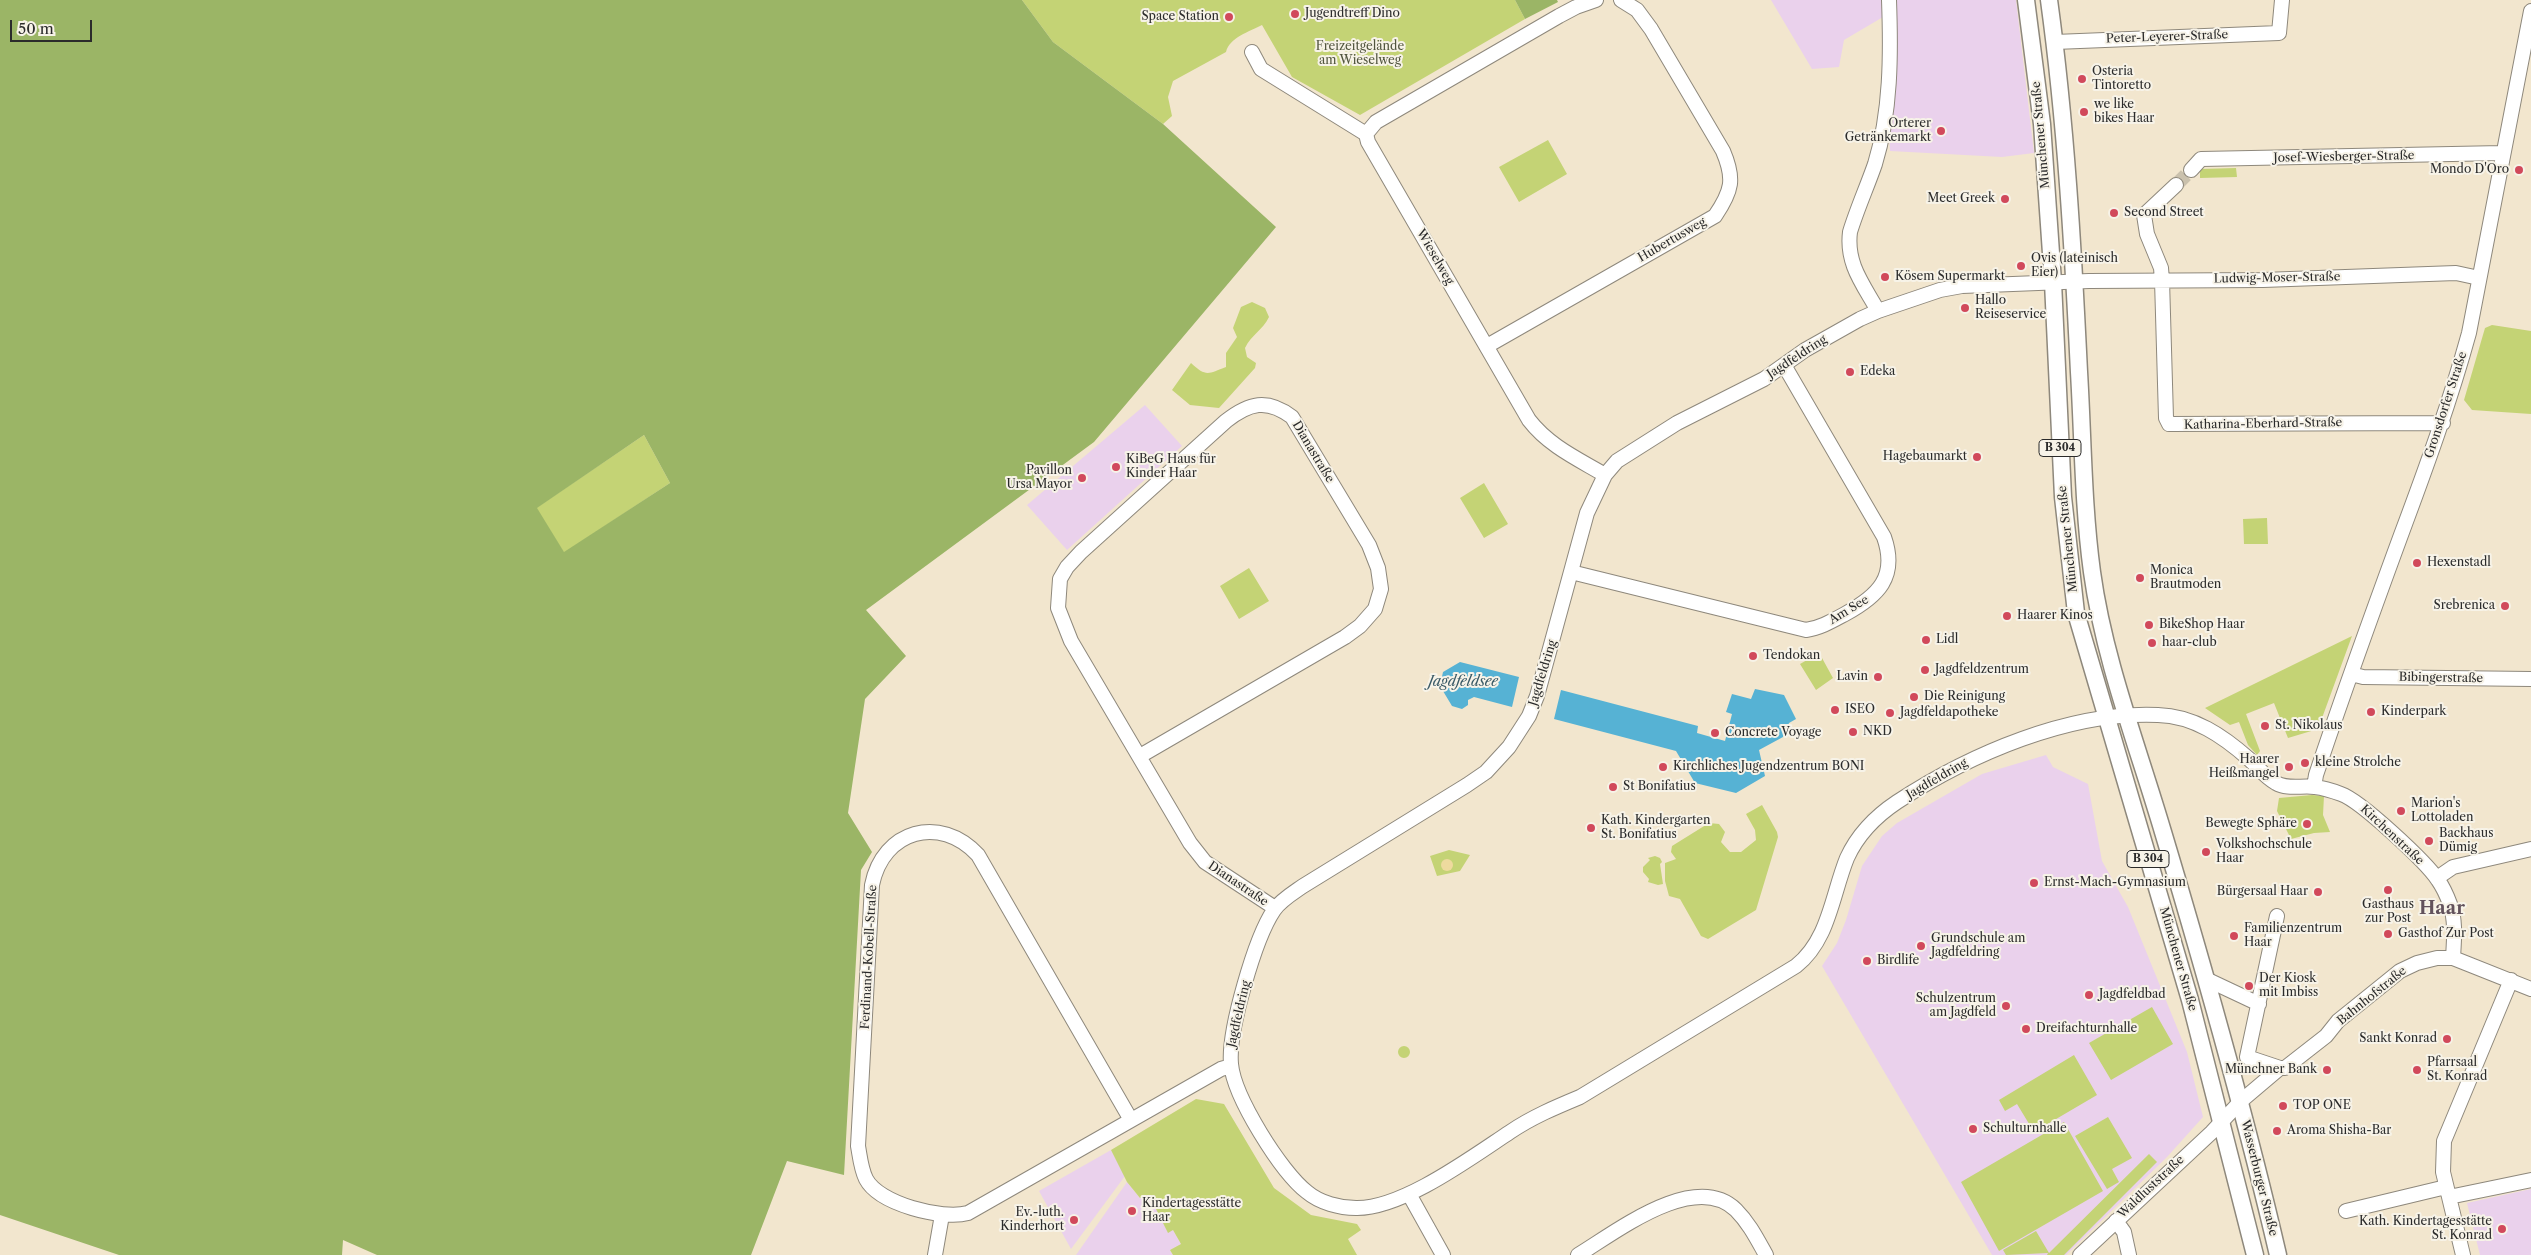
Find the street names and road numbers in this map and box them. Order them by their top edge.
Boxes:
street label: Peter-Leyerer-Straße [2106,28,2228,46]
street label: Münchener Straße [2029,81,2053,189]
street label: Josef-Wiesberger-Straße [2273,149,2415,165]
street label: Hubertusweg [1636,215,1708,265]
street label: Wieselweg [1413,227,1457,287]
street label: Ludwig-Moser-Straße [2214,270,2340,286]
street label: Jagdfeldring [1764,332,1830,382]
street label: Gronsdorfer Straße [2422,350,2470,460]
street label: Katharina-Eberhard-Straße [2184,415,2342,433]
street label: Dianastraße [1289,419,1337,485]
road number: B 304 [2039,439,2081,456]
street label: Münchener Straße [2055,485,2081,593]
street label: Am See [1826,593,1872,627]
street label: Jagdfeldring [1526,638,1560,708]
street label: Bibingerstraße [2399,670,2483,686]
street label: Jagdfeldring [1904,756,1970,802]
street label: Kirchenstraße [2357,802,2427,868]
road number: B 304 [2127,851,2169,868]
street label: Dianastraße [1205,859,1271,909]
street label: Ferdinand-Kobell-Straße [858,884,880,1030]
street label: Münchener Straße [2156,905,2200,1013]
street label: Bahnhofstraße [2335,964,2409,1028]
street label: Jagdfeldring [1224,979,1254,1049]
street label: Wasserburger Straße [2238,1118,2280,1238]
street label: Waldluststraße [2115,1153,2187,1221]

